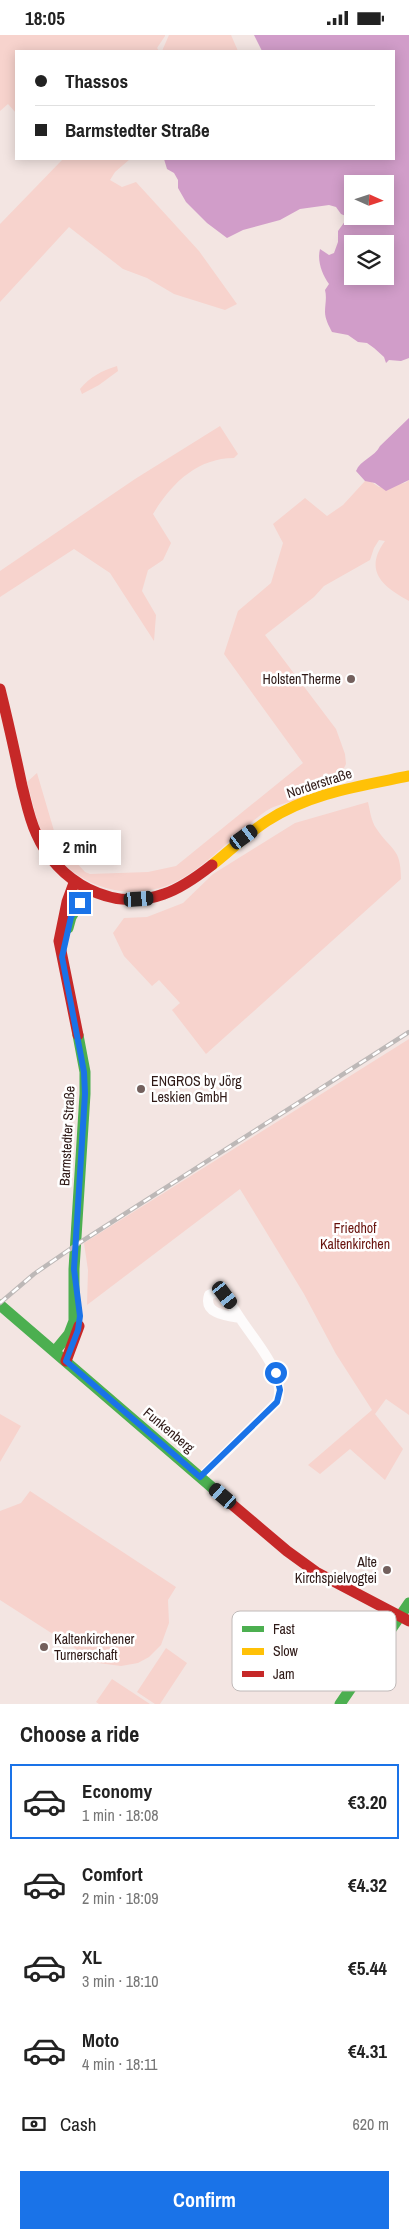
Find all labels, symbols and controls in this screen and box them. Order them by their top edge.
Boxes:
text: 18:05 [25,5,65,31]
text: Thassos [65,68,128,94]
text: Barmstedter Straße [65,117,210,143]
north arrow [344,175,394,225]
map controls [344,175,394,285]
button: layers [344,235,394,285]
place label: HolstenTherme [263,670,341,688]
marker: HolstenTherme [345,673,357,685]
street label: Norderstraße [284,764,354,802]
car [227,822,260,852]
callout: 2 min [39,831,121,865]
text: 2 min [63,836,97,858]
car [123,890,154,908]
route end [69,892,91,914]
place label: ENGROS by Jörg Leskien GmbH [151,1072,242,1106]
marker: ENGROS by Jörg Leskien GmbH [135,1083,147,1095]
street label: Barmstedter Straße [55,1086,79,1186]
park label: Friedhof Kaltenkirchen [320,1219,390,1253]
car [209,1279,240,1311]
route start [265,1362,287,1384]
street label: Funkenberg [140,1403,199,1457]
car [206,1480,239,1512]
place label: Alte Kirchspielvogtei [295,1553,377,1587]
marker: Alte Kirchspielvogtei [381,1564,393,1576]
legend [232,1611,396,1691]
text: Fast [273,1620,295,1638]
place label: Kaltenkirchener Turnerschaft [54,1630,135,1664]
marker: Kaltenkirchener Turnerschaft [38,1641,50,1653]
text: Slow [273,1642,299,1660]
text: Jam [273,1665,295,1683]
text: Choose a ride [20,1719,139,1749]
text: Economy [82,1778,152,1804]
icon: car [22,1779,67,1824]
text: €3.20 [348,1789,387,1815]
text: 1 min · 18:08 [82,1804,159,1826]
text: Comfort [82,1861,143,1887]
icon: car [22,1862,67,1907]
text: €4.32 [348,1872,387,1898]
text: 2 min · 18:09 [82,1887,159,1909]
text: XL [82,1944,102,1970]
icon: car [22,1945,67,1990]
text: €5.44 [348,1955,387,1981]
text: 3 min · 18:10 [82,1970,159,1992]
text: Moto [82,2027,119,2053]
icon: car [22,2028,67,2073]
text: €4.31 [348,2038,387,2064]
text: 4 min · 18:11 [82,2053,158,2075]
icon: cash [20,2110,48,2138]
text: Cash [60,2111,96,2137]
text: 620 m [353,2113,389,2135]
button: Confirm [20,2171,389,2229]

